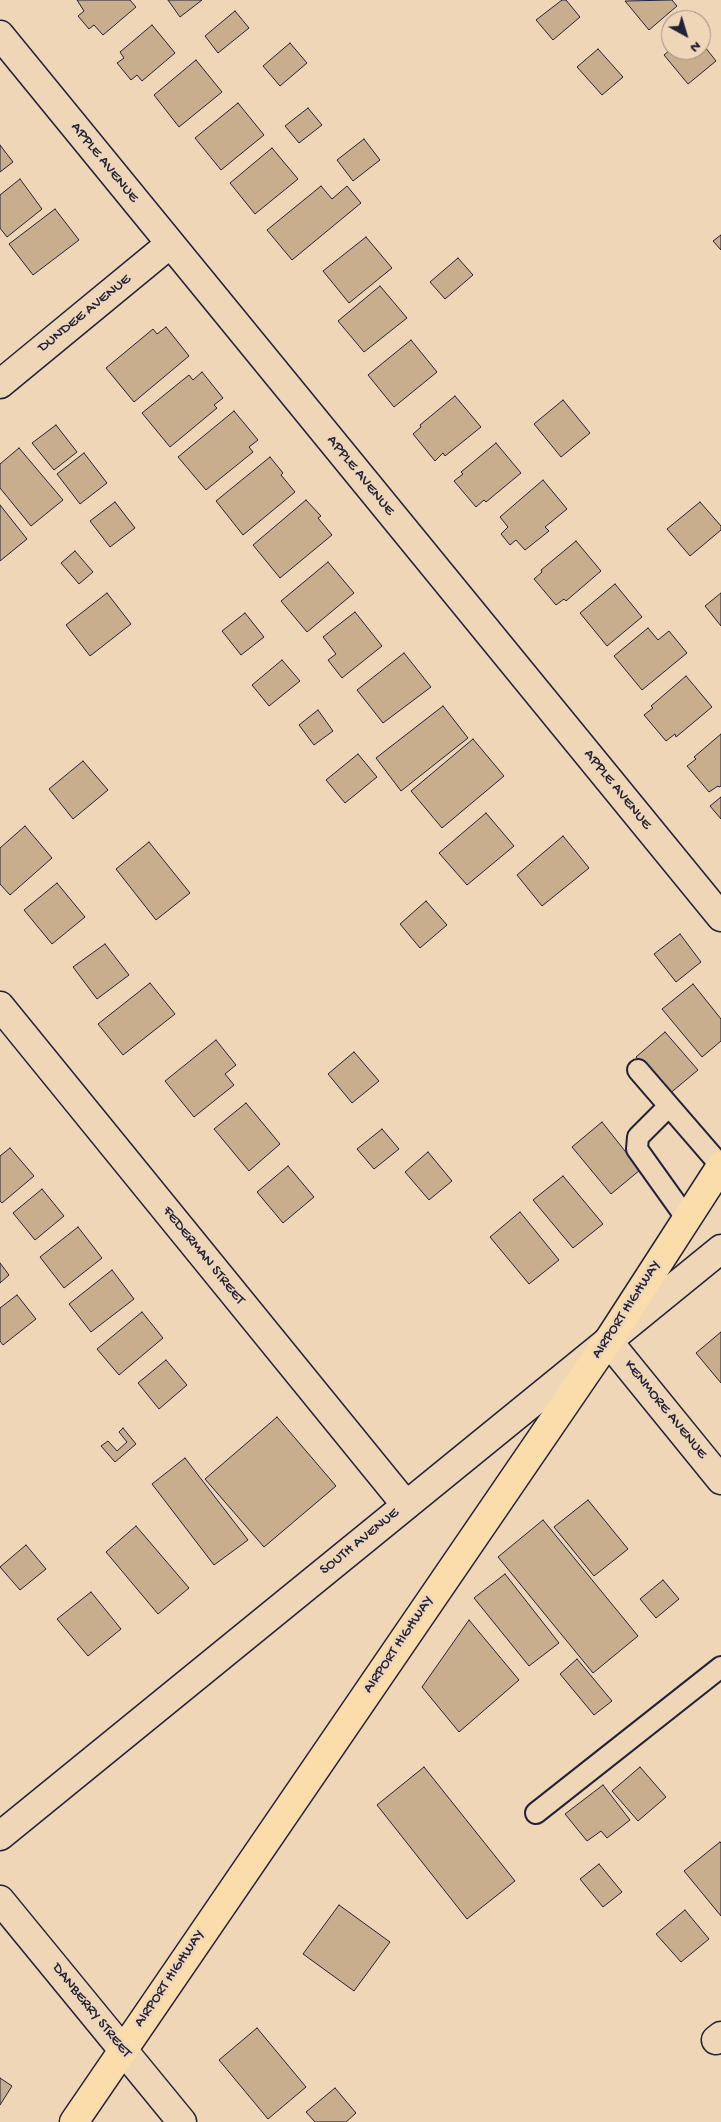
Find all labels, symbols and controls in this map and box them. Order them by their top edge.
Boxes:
north arrow [661,10,711,60]
text: N [686,37,704,56]
street label: APPLE AVENUE [66,119,142,207]
street label: DUNDEE AVENUE [35,271,135,357]
street label: APPLE AVENUE [322,432,398,520]
street label: APPLE AVENUE [579,746,655,834]
street label: FEDERMAN STREET [158,1203,248,1309]
street label: AIRPORT HIGHWAY [589,1257,665,1363]
street label: KENMORE AVENUE [620,1357,710,1463]
street label: SOUTH AVENUE [317,1505,403,1579]
street label: AIRPORT HIGHWAY [360,1593,438,1697]
street label: AIRPORT HIGHWAY [131,1927,209,2031]
street label: DANBERRY STREET [47,1960,135,2062]

